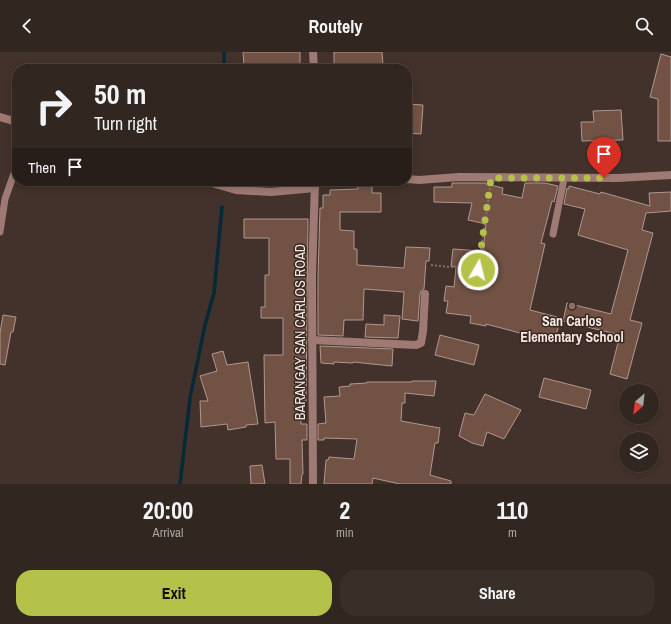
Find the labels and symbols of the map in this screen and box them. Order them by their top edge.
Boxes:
pin [587,137,621,178]
street label: BARANGAY SAN CARLOS ROAD [291,244,309,420]
position arrow [457,249,499,291]
marker: San Carlos Elementary School [567,301,577,311]
place label: San Carlos Elementary School [520,312,624,346]
north arrow [619,384,659,424]

